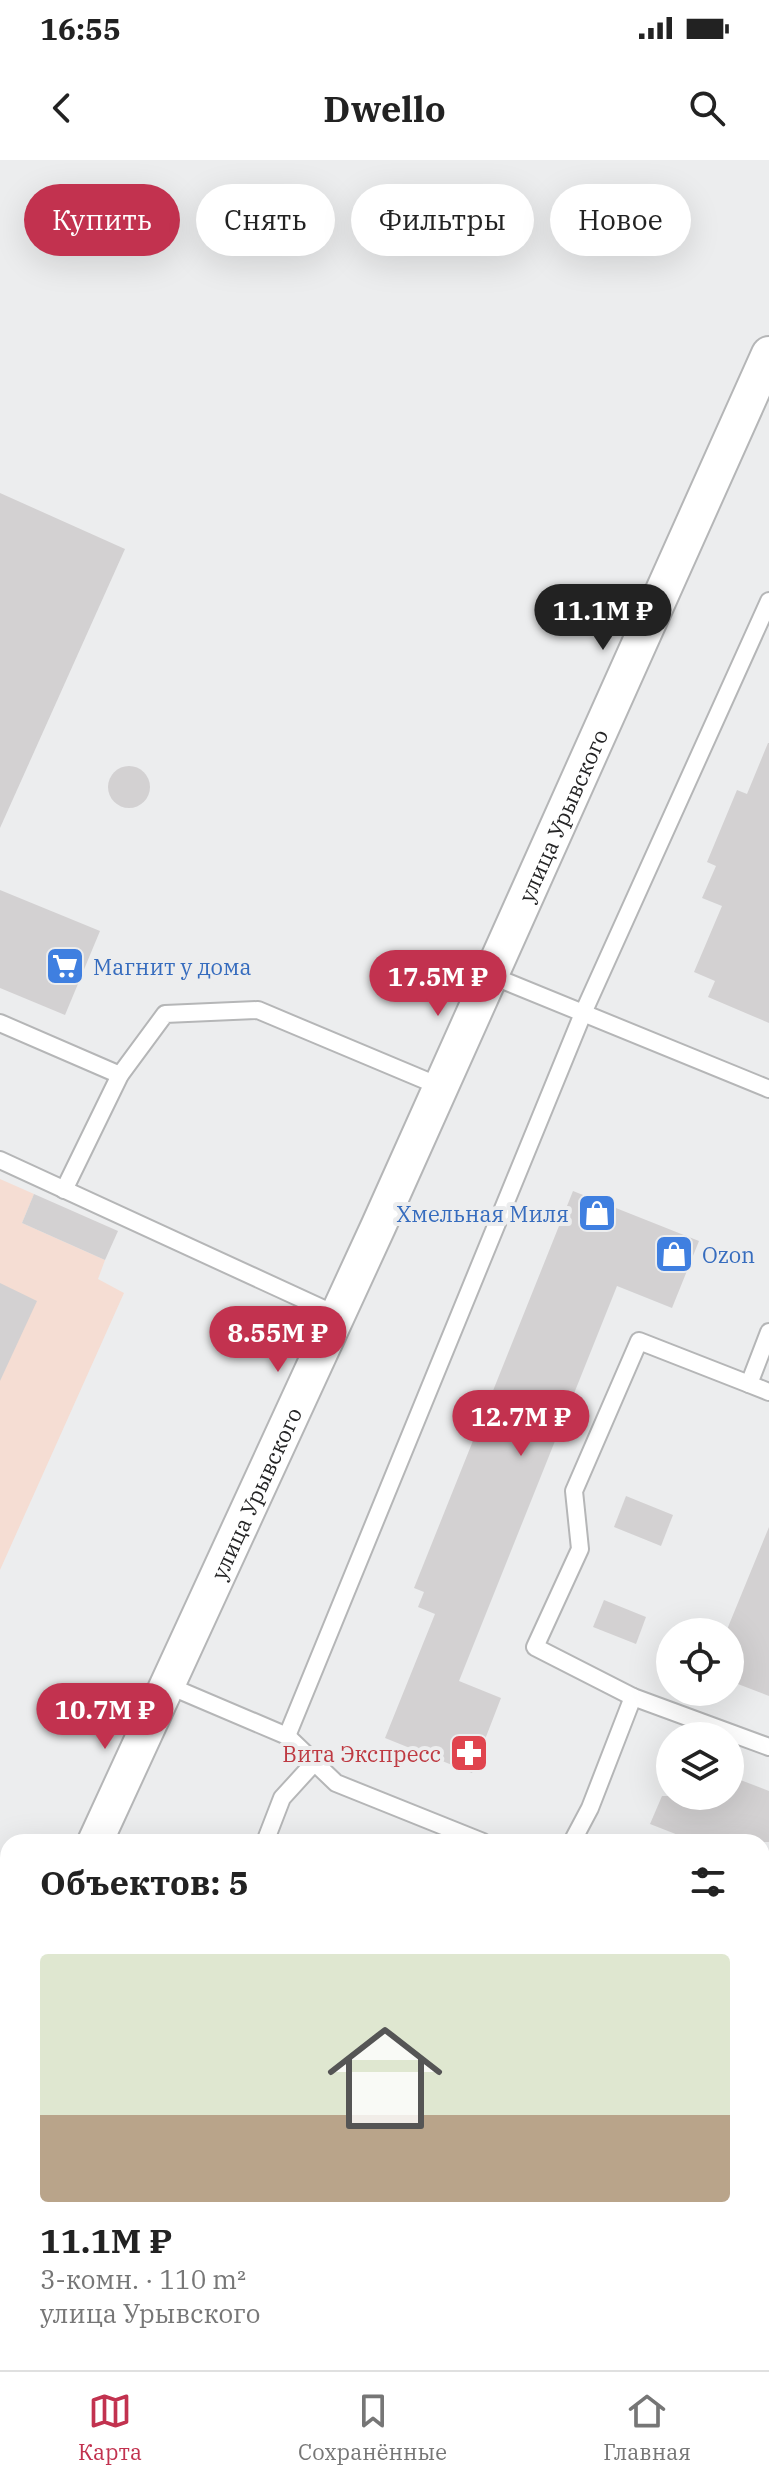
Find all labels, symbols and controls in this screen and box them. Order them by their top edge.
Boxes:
text: 16:55 [40,9,121,48]
text: Dwello [323,85,446,132]
icon: back [40,86,84,130]
icon: search [685,86,729,130]
chip: Купить [24,184,180,256]
chip: Снять [196,184,335,256]
chip: Фильтры [351,184,534,256]
chip: Новое [550,184,691,256]
pin: 11.1M ₽ [529,584,677,652]
text: 11.1M ₽ [552,593,654,627]
street label: улица Урывского [511,724,614,906]
supermarket icon: Магнит у дома [44,945,86,987]
pin: 17.5M ₽ [364,950,512,1018]
place label: Магнит у дома [93,952,252,981]
text: 17.5M ₽ [387,959,489,993]
shop icon: Хмельная Миля [576,1192,618,1234]
place label: Хмельная Миля [397,1199,569,1228]
shop icon: Ozon [653,1233,695,1275]
place label: Ozon [702,1240,755,1269]
pin: 8.55M ₽ [204,1306,352,1374]
text: 8.55M ₽ [227,1315,329,1349]
pin: 12.7M ₽ [447,1390,595,1458]
text: 12.7M ₽ [470,1399,572,1433]
street label: улица Урывского [203,1402,308,1584]
map controls [656,1618,744,1810]
button: locate [656,1618,744,1706]
pin: 10.7M ₽ [31,1683,179,1751]
text: 10.7M ₽ [54,1692,156,1726]
button: layers [656,1722,744,1810]
pharmacy icon: Вита Экспресс [448,1732,490,1774]
place label: Вита Экспресс [282,1739,441,1768]
text: Объектов: 5 [40,1860,249,1904]
icon: filters [686,1860,730,1904]
icon: home [313,2006,457,2150]
text: 11.1M ₽ [40,2218,172,2262]
text: 3-комн. · 110 m² [40,2262,246,2296]
text: улица Урывского [40,2296,260,2330]
tab: Карта [78,2389,142,2466]
tab: Сохранённые [298,2389,447,2466]
tab: Главная [603,2389,691,2466]

